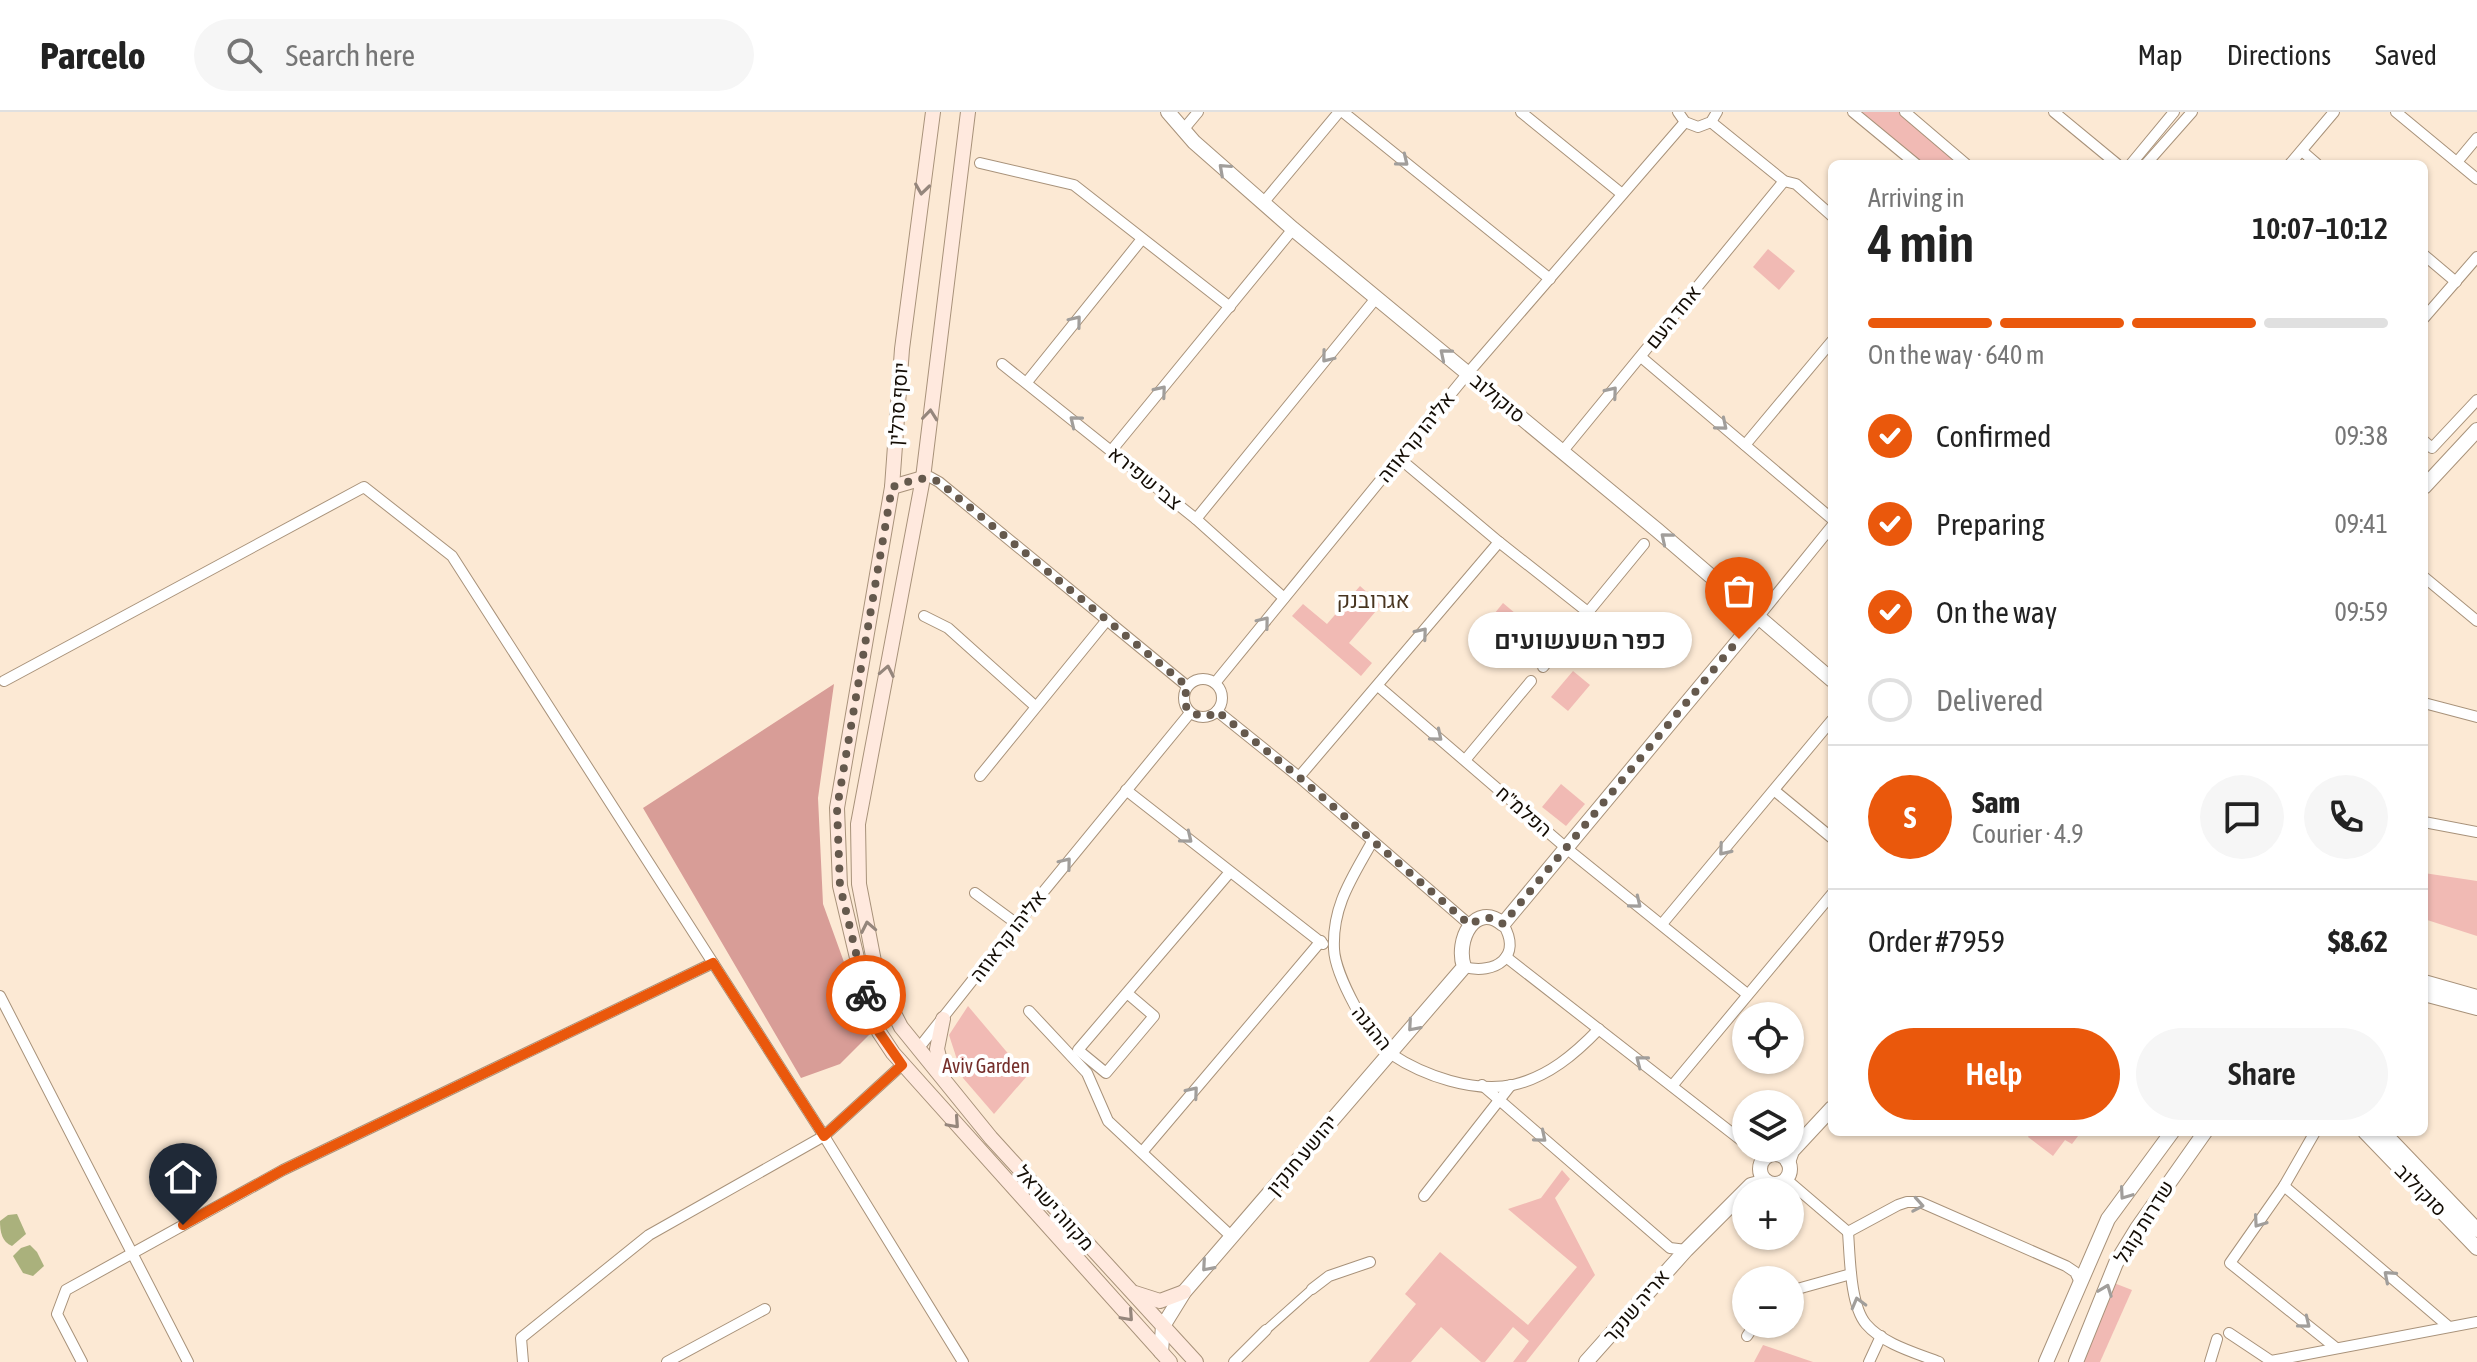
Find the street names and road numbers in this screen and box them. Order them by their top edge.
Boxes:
street label: אחד העם [1640,281,1705,353]
street label: יוסף סרלין [883,361,912,447]
street label: סוקולוב [1467,368,1530,427]
street label: אליהו קראוזה [1372,387,1459,486]
street label: צבי שפירא [1104,441,1187,514]
street label: הפלמ"ח [1492,780,1557,841]
street label: אליהו קראוזה [965,886,1050,986]
street label: ההגנה [1348,1001,1397,1054]
street label: יהושע חנקין [1261,1110,1342,1199]
street label: סוקולוב [2391,1159,2452,1221]
street label: מקווה ישראל [1011,1160,1099,1255]
street label: שדרות קוגל [2109,1176,2178,1268]
street label: אריה שנקר [1598,1265,1673,1347]

